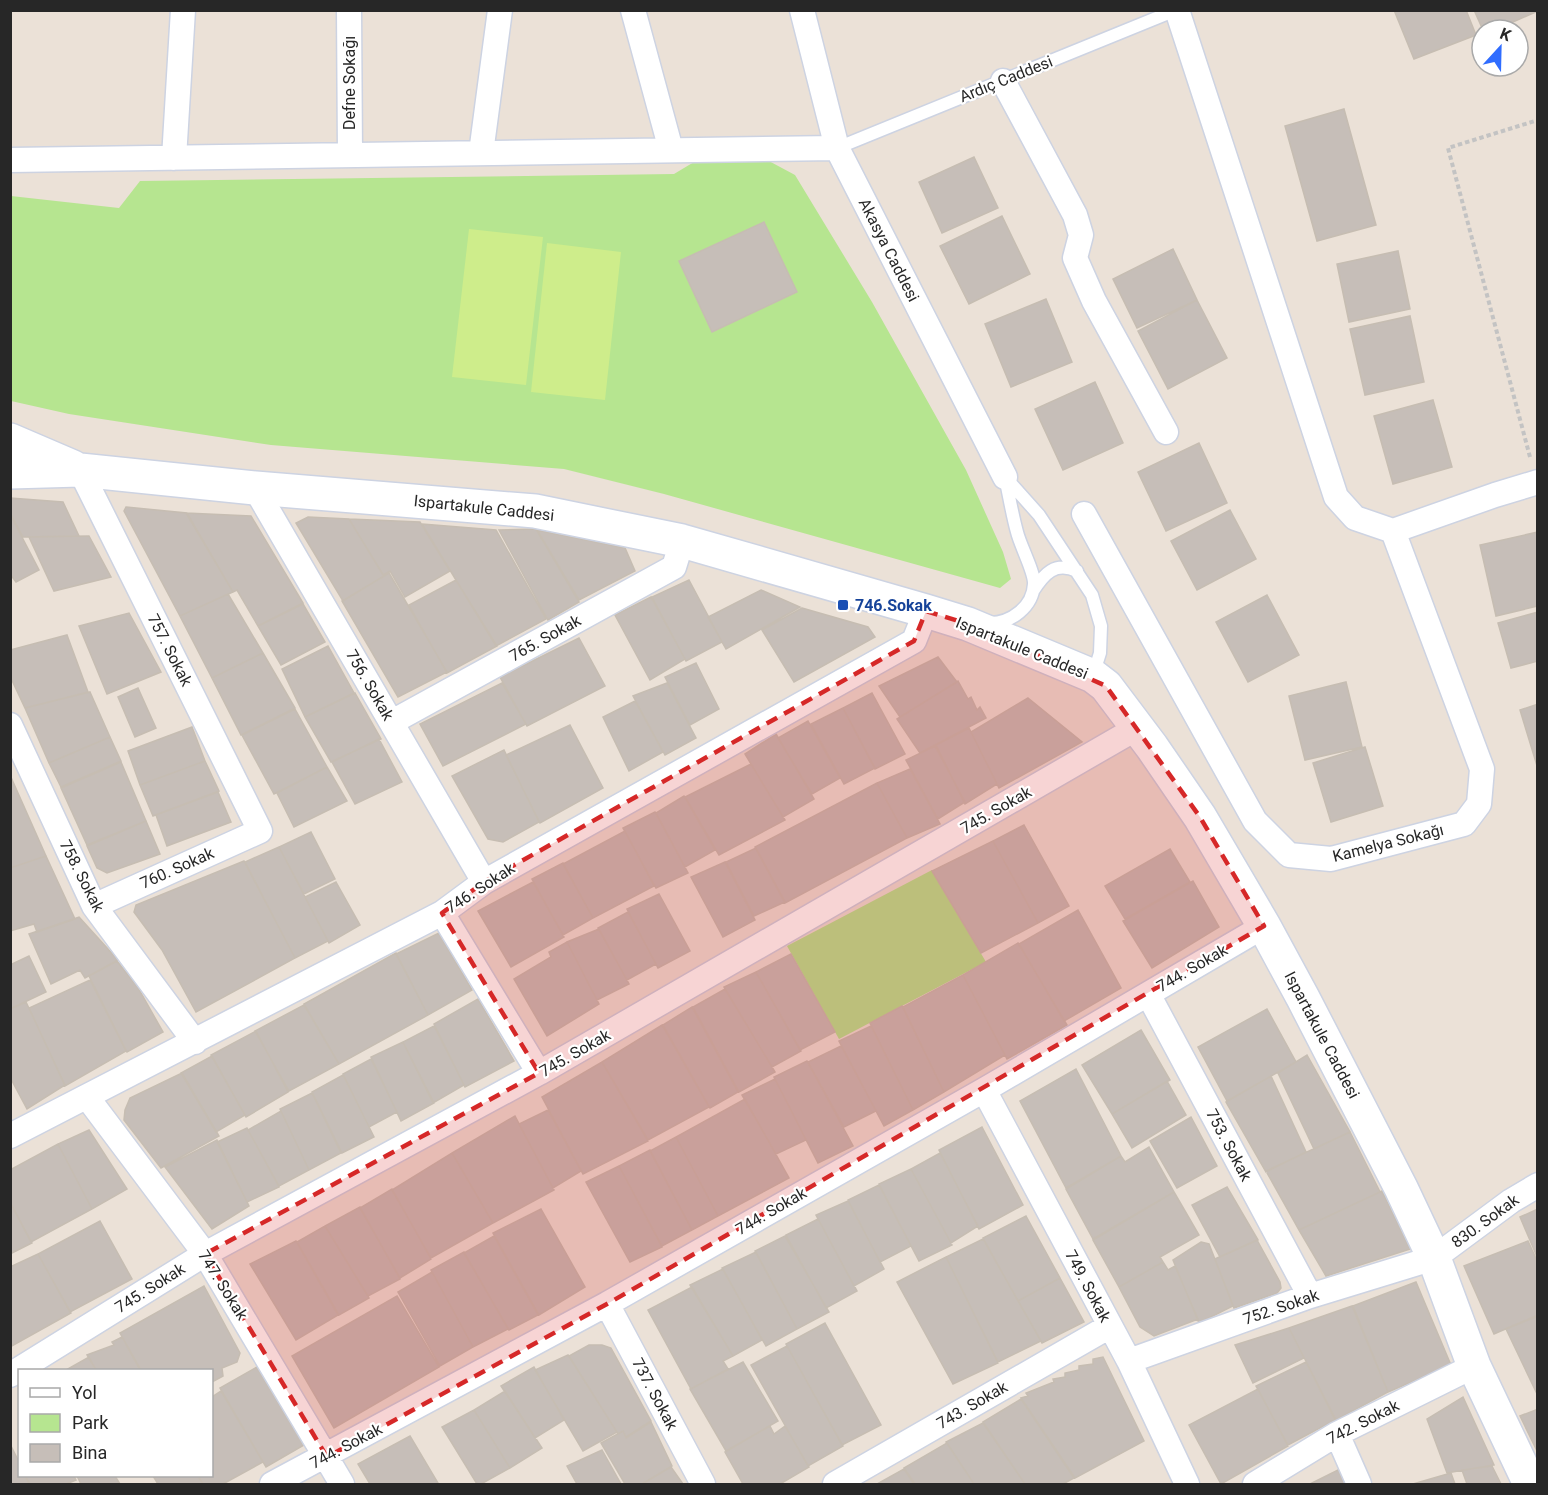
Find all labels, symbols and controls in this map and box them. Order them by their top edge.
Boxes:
north arrow [1470,18,1530,78]
text: K [1497,24,1514,46]
street label: Defne Sokağı [340,36,359,130]
street label: Ardıç Caddesi [957,52,1055,106]
street label: Akasya Caddesi [855,195,923,305]
street label: Ispartakule Caddesi [413,491,555,525]
place label: 746.Sokak [855,596,932,615]
marker: 746.Sokak [836,598,850,612]
street label: 765. Sokak [506,610,585,665]
street label: 757. Sokak [144,611,197,690]
street label: Ispartakule Caddesi [953,613,1091,683]
street label: 756. Sokak [342,646,398,725]
street label: 745. Sokak [957,782,1036,838]
street label: Kamelya Sokağı [1331,820,1445,866]
street label: 758. Sokak [56,837,109,916]
street label: 760. Sokak [137,843,218,893]
street label: 746. Sokak [442,858,519,917]
street label: 744. Sokak [1153,940,1232,996]
street label: Ispartakule Caddesi [1280,968,1364,1102]
street label: 745. Sokak [536,1025,615,1081]
street label: 753. Sokak [1202,1106,1256,1185]
street label: 744. Sokak [732,1183,811,1239]
street label: 830. Sokak [1448,1190,1523,1252]
street label: 747. Sokak [194,1247,252,1324]
street label: 749. Sokak [1061,1247,1115,1326]
street label: 745. Sokak [112,1259,189,1317]
street label: 752. Sokak [1241,1285,1322,1329]
street label: 737. Sokak [628,1355,682,1434]
legend [18,1369,213,1477]
street label: 743. Sokak [933,1377,1012,1433]
text: Yol [72,1382,97,1403]
street label: 742. Sokak [1324,1395,1403,1448]
text: Park [72,1412,109,1433]
street label: 744. Sokak [307,1419,386,1473]
text: Bina [72,1442,107,1463]

